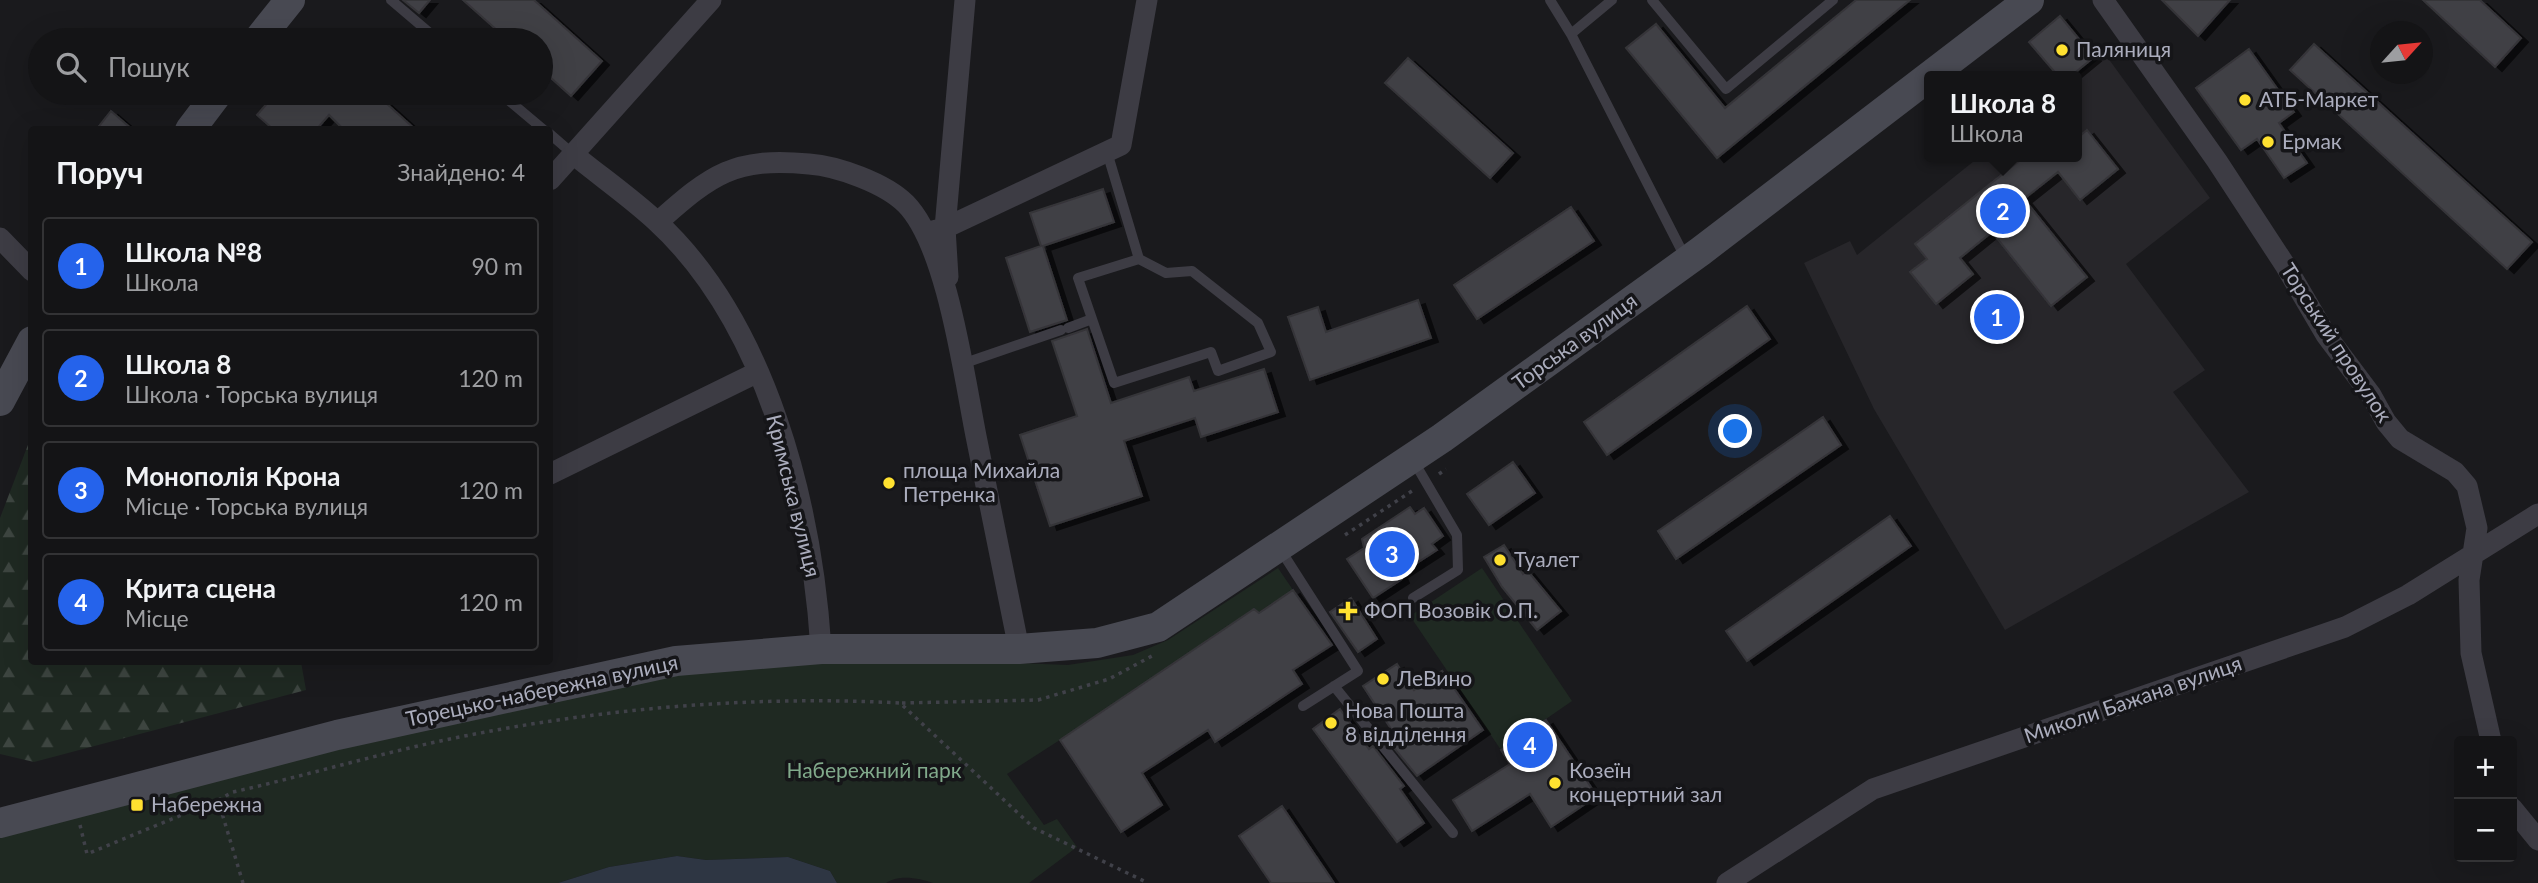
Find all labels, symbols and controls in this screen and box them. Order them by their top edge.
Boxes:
north arrow [2370,21,2433,84]
search box [28,28,553,105]
place label: Паляниця [2076,36,2171,61]
marker: Паляниця [2054,42,2070,58]
icon: search [52,48,90,86]
text: Пошук [108,51,190,83]
popup [1924,71,2082,162]
place label: АТБ-Маркет [2259,86,2379,111]
text: Школа 8 [1950,87,2056,119]
marker: АТБ-Маркет [2237,92,2253,108]
text: Школа [1950,119,2023,147]
place label: Ермак [2282,128,2342,153]
marker: Ермак [2260,134,2276,150]
text: Поруч [56,154,143,190]
text: Знайдено: 4 [397,158,525,186]
pin: 2 [1980,185,2026,237]
text: Школа №8 [125,236,262,268]
text: 1 [74,252,88,280]
text: 90 m [472,252,523,280]
street label: Торський провулок [2277,258,2398,426]
text: Школа [125,268,199,296]
street label: Торська вулиця [1507,287,1641,394]
pin: 1 [1974,291,2020,343]
text: Школа 8 [125,348,231,380]
text: 2 [74,364,88,392]
text: 120 m [458,364,523,392]
text: Школа · Торська вулиця [125,380,378,408]
street label: Кримська вулиця [762,412,827,580]
your location [1718,414,1752,448]
place label: площа Михайла Петренка [903,457,1060,506]
text: Монополія Крона [125,460,341,492]
marker: площа Михайла Петренка [881,475,897,491]
text: 3 [74,476,88,504]
text: 120 m [458,476,523,504]
text: Місце · Торська вулиця [125,492,368,520]
pin: 3 [1369,528,1415,580]
place label: Туалет [1514,546,1580,571]
marker: Туалет [1492,552,1508,568]
text: Крита сцена [125,572,276,604]
text: 4 [74,588,88,616]
text: 120 m [458,588,523,616]
place label: ФОП Возовік О.П. [1364,597,1538,622]
marker: ФОП Возовік О.П. [1338,601,1358,621]
text: Місце [125,604,189,632]
street label: Торецько-набережна вулиця [403,648,680,731]
street label: Миколи Бажана вулиця [2020,650,2245,748]
place label: ЛеВино [1396,665,1472,690]
marker: ЛеВино [1375,671,1391,687]
place label: Нова Пошта 8 відділення [1345,697,1466,746]
marker: Нова Пошта 8 відділення [1323,715,1339,731]
pin: 4 [1507,719,1553,771]
map controls [2454,736,2517,862]
button: + [2454,736,2517,799]
park label: Набережний парк [786,757,962,782]
place label: Козеїн концертний зал [1569,757,1722,806]
marker: Козеїн концертний зал [1547,775,1563,791]
place label: Набережна [151,791,262,816]
marker: Набережна [129,797,145,813]
button: − [2454,799,2517,862]

